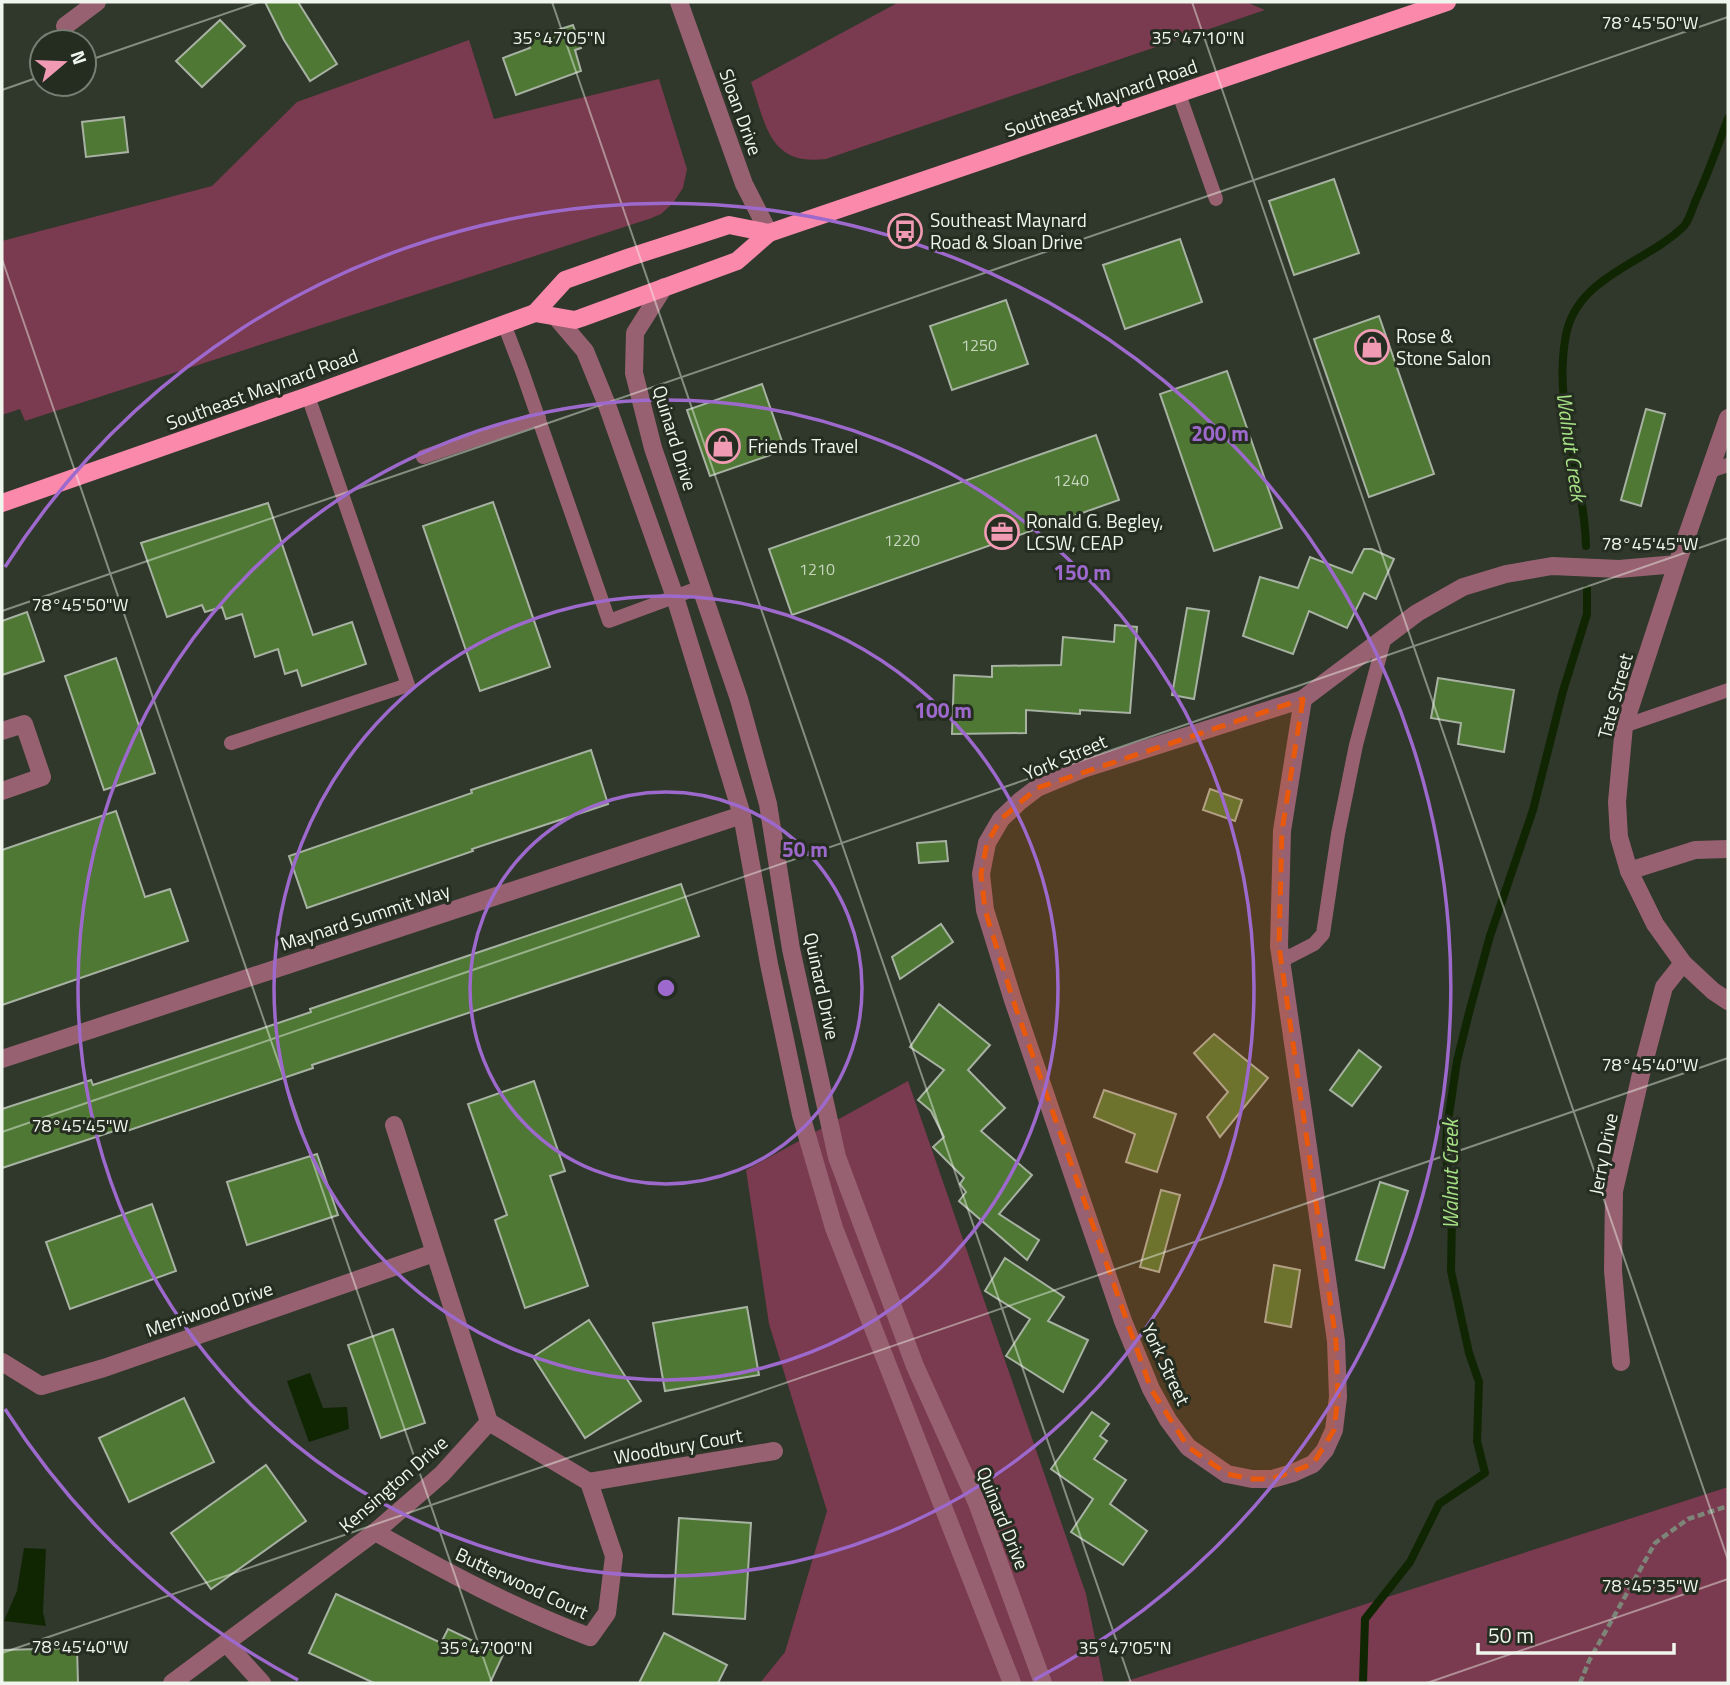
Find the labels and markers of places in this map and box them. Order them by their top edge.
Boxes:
place label: Southeast Maynard Road & Sloan Drive [930,205,1087,256]
bus stop icon: Southeast Maynard Road & Sloan Drive [886,212,924,250]
place label: Rose & Stone Salon [1396,321,1491,372]
shop icon: Rose & Stone Salon [1353,328,1391,366]
shop icon: Friends Travel [704,427,742,465]
place label: Friends Travel [748,431,859,460]
place label: Ronald G. Begley, LCSW, CEAP [1026,506,1164,557]
office icon: Ronald G. Begley, LCSW, CEAP [983,513,1021,551]
centre of rings [654,976,678,1000]

